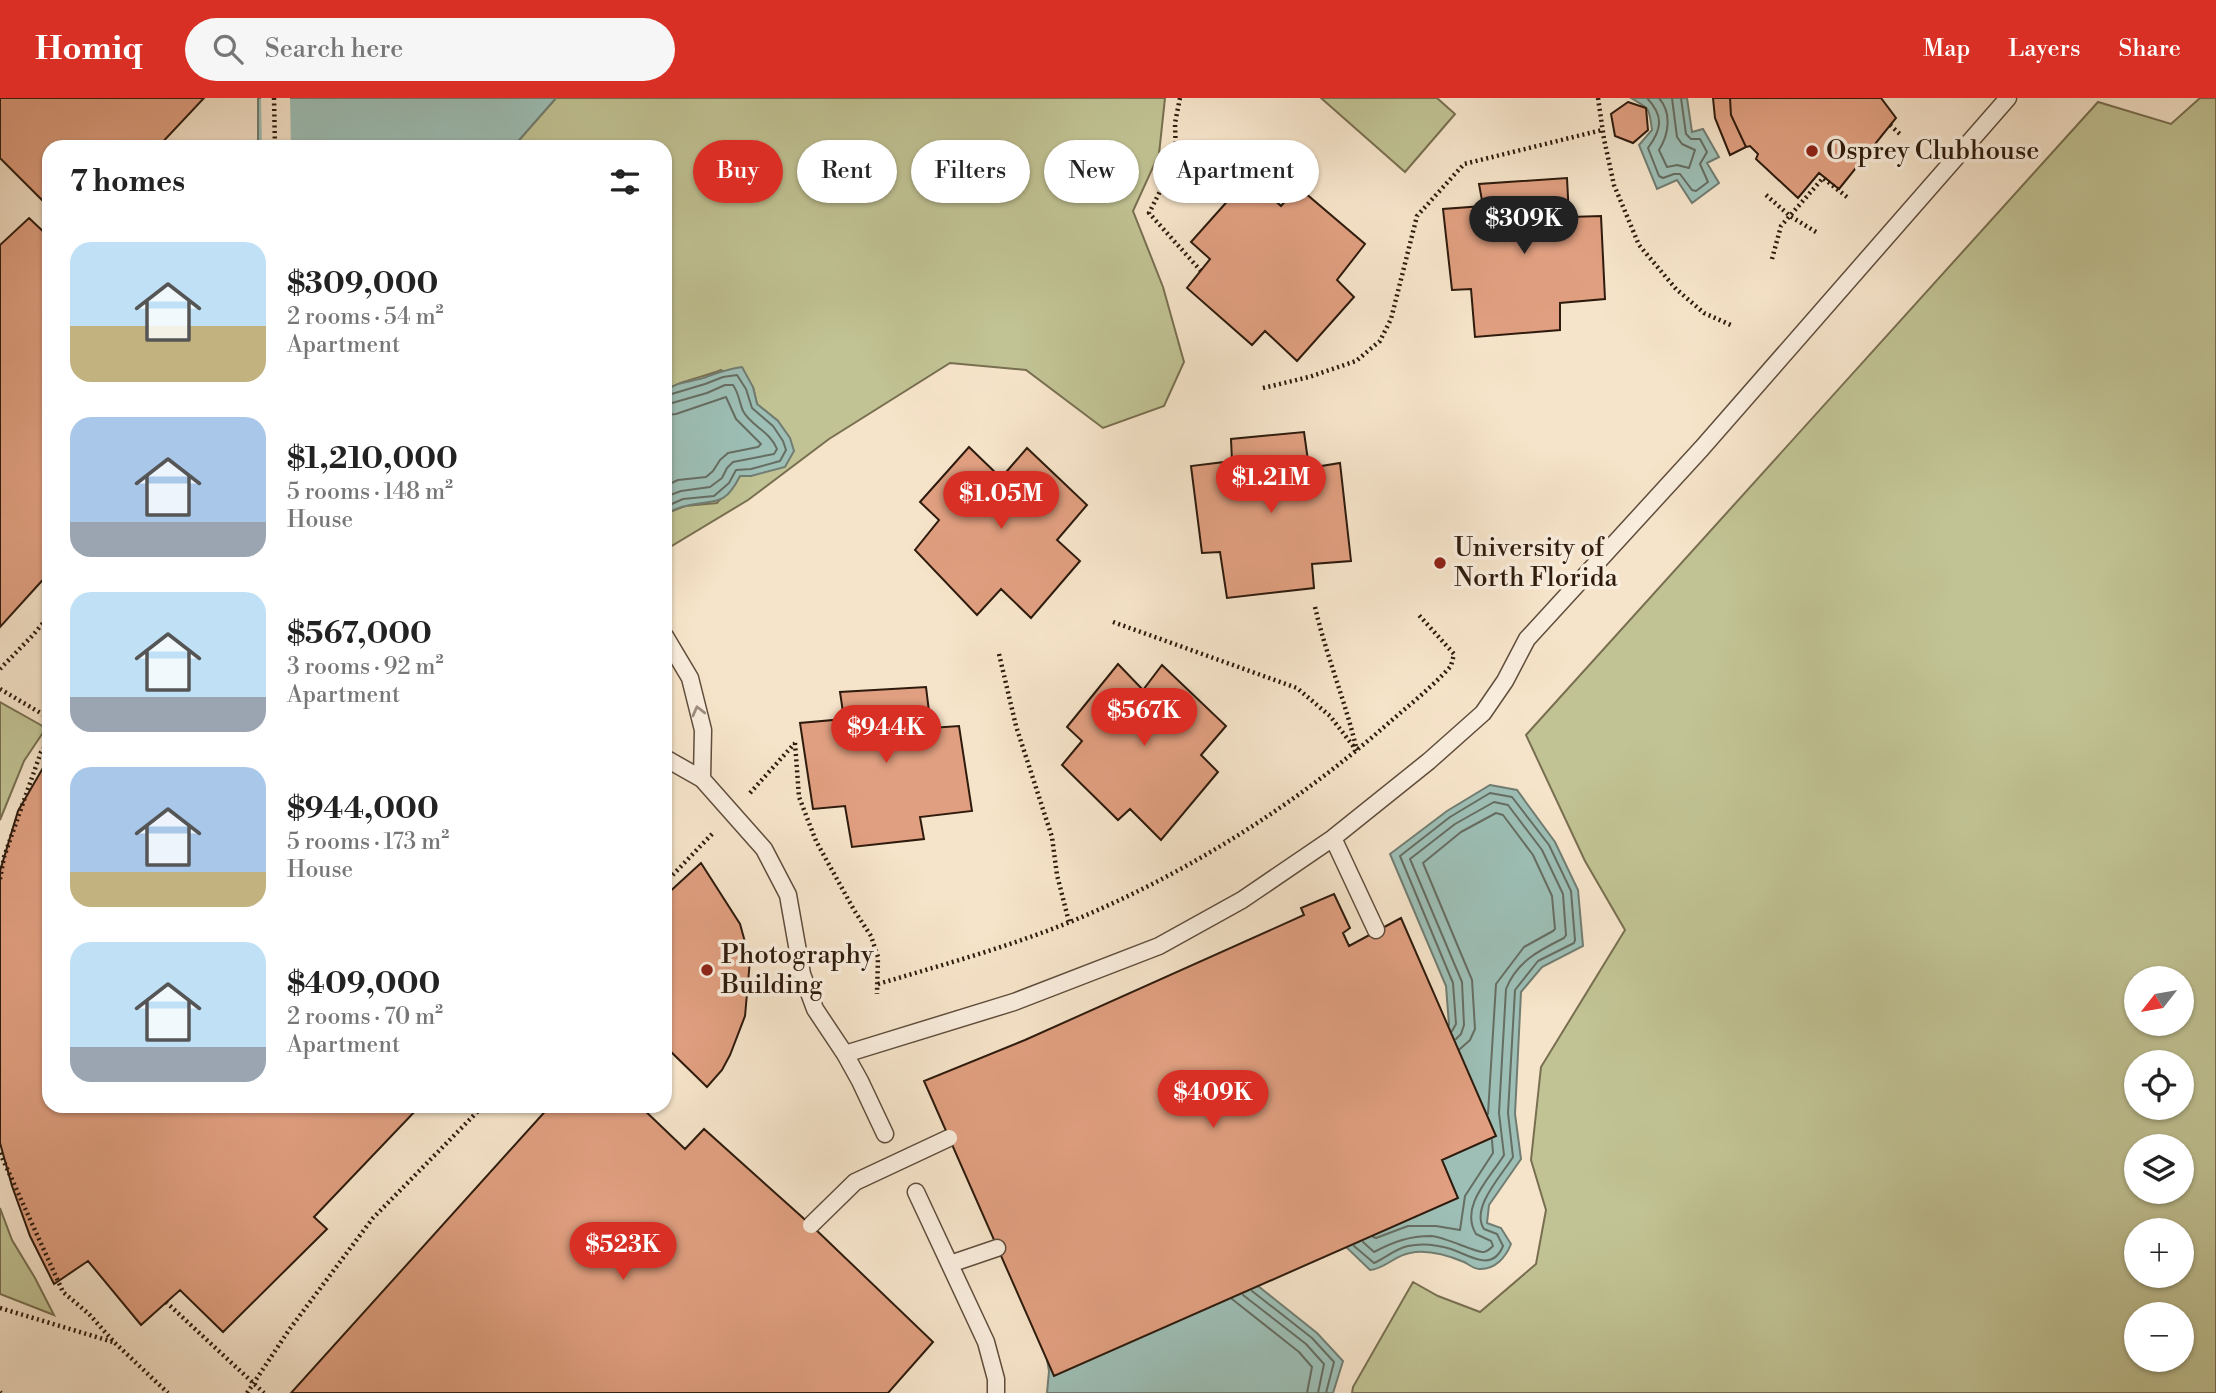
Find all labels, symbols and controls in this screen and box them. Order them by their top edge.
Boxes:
search box [185,18,675,81]
text: Homiq [35,29,143,70]
icon: search [209,30,247,68]
text: Search here [265,33,403,65]
text: Map [1923,34,1970,64]
text: Layers [2008,34,2080,64]
text: Share [2118,34,2181,64]
place label: Osprey Clubhouse [1826,135,2039,167]
chip: Buy [693,140,783,203]
chip: Rent [797,140,897,203]
chip: Filters [911,140,1030,203]
chip: New [1044,140,1139,203]
chip: Apartment [1153,140,1319,203]
marker: Osprey Clubhouse [1804,143,1820,159]
text: 7 homes [70,163,185,201]
icon: filters [606,163,644,201]
pin: $309K [1475,197,1573,256]
text: $309K [1485,205,1563,233]
text: $309,000 [287,265,438,303]
icon: home [126,270,210,354]
text: 2 rooms · 54 m² [287,303,444,331]
text: Apartment [287,331,400,359]
text: $1,210,000 [287,440,458,478]
icon: home [126,445,210,529]
pin: $1.21M [1214,456,1328,515]
text: $1.21M [1232,464,1310,492]
pin: $1.05M [944,472,1058,531]
text: 5 rooms · 148 m² [287,478,453,506]
text: $1.05M [959,480,1043,508]
text: House [287,506,353,534]
place label: University of North Florida [1454,532,1618,594]
marker: University of North Florida [1432,555,1448,571]
text: $567,000 [287,615,432,653]
icon: home [126,620,210,704]
text: 3 rooms · 92 m² [287,653,443,681]
text: Apartment [287,681,400,709]
pin: $567K [1095,688,1193,748]
text: $567K [1107,697,1181,725]
one-way arrow [692,705,706,717]
pin: $944K [837,706,935,765]
text: $944K [847,714,925,742]
text: $944,000 [287,790,439,828]
icon: home [126,795,210,879]
text: 5 rooms · 173 m² [287,828,449,856]
text: House [287,856,353,884]
place label: Photography Building [720,939,874,1001]
marker: Photography Building [699,962,715,978]
text: $409,000 [287,965,440,1003]
north arrow [2124,966,2194,1036]
map controls [2124,966,2194,1372]
icon: home [126,970,210,1054]
text: 2 rooms · 70 m² [287,1003,443,1031]
text: Apartment [287,1031,400,1059]
button: locate [2124,1050,2194,1120]
pin: $409K [1164,1070,1262,1130]
text: $409K [1174,1079,1252,1107]
button: layers [2124,1134,2194,1204]
button: + [2124,1218,2194,1288]
pin: $523K [574,1222,672,1282]
text: $523K [586,1231,660,1259]
button: − [2124,1302,2194,1372]

